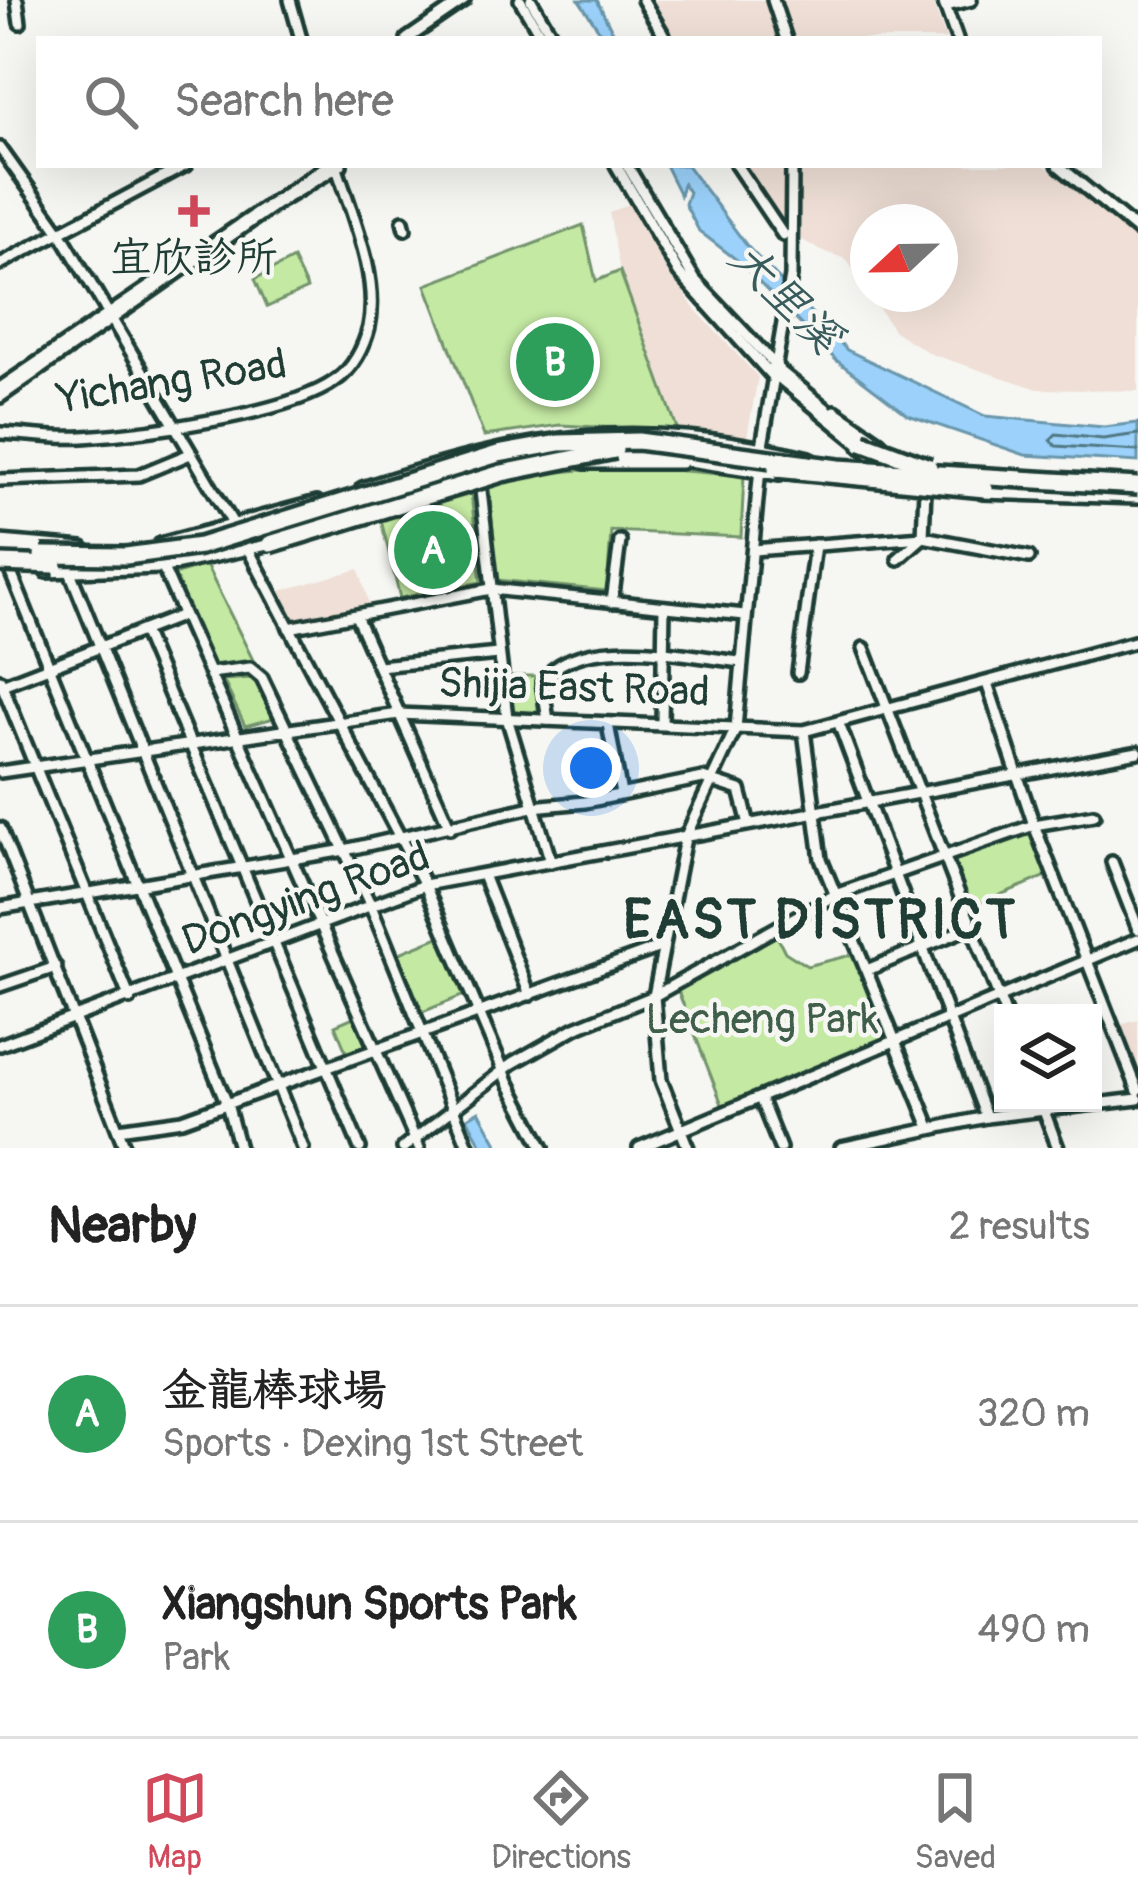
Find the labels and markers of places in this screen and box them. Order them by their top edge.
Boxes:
marker: 宜欣診所 [178,195,210,227]
place label: 宜欣診所 [110,232,278,284]
pin: B [516,317,594,407]
pin: A [394,505,472,595]

